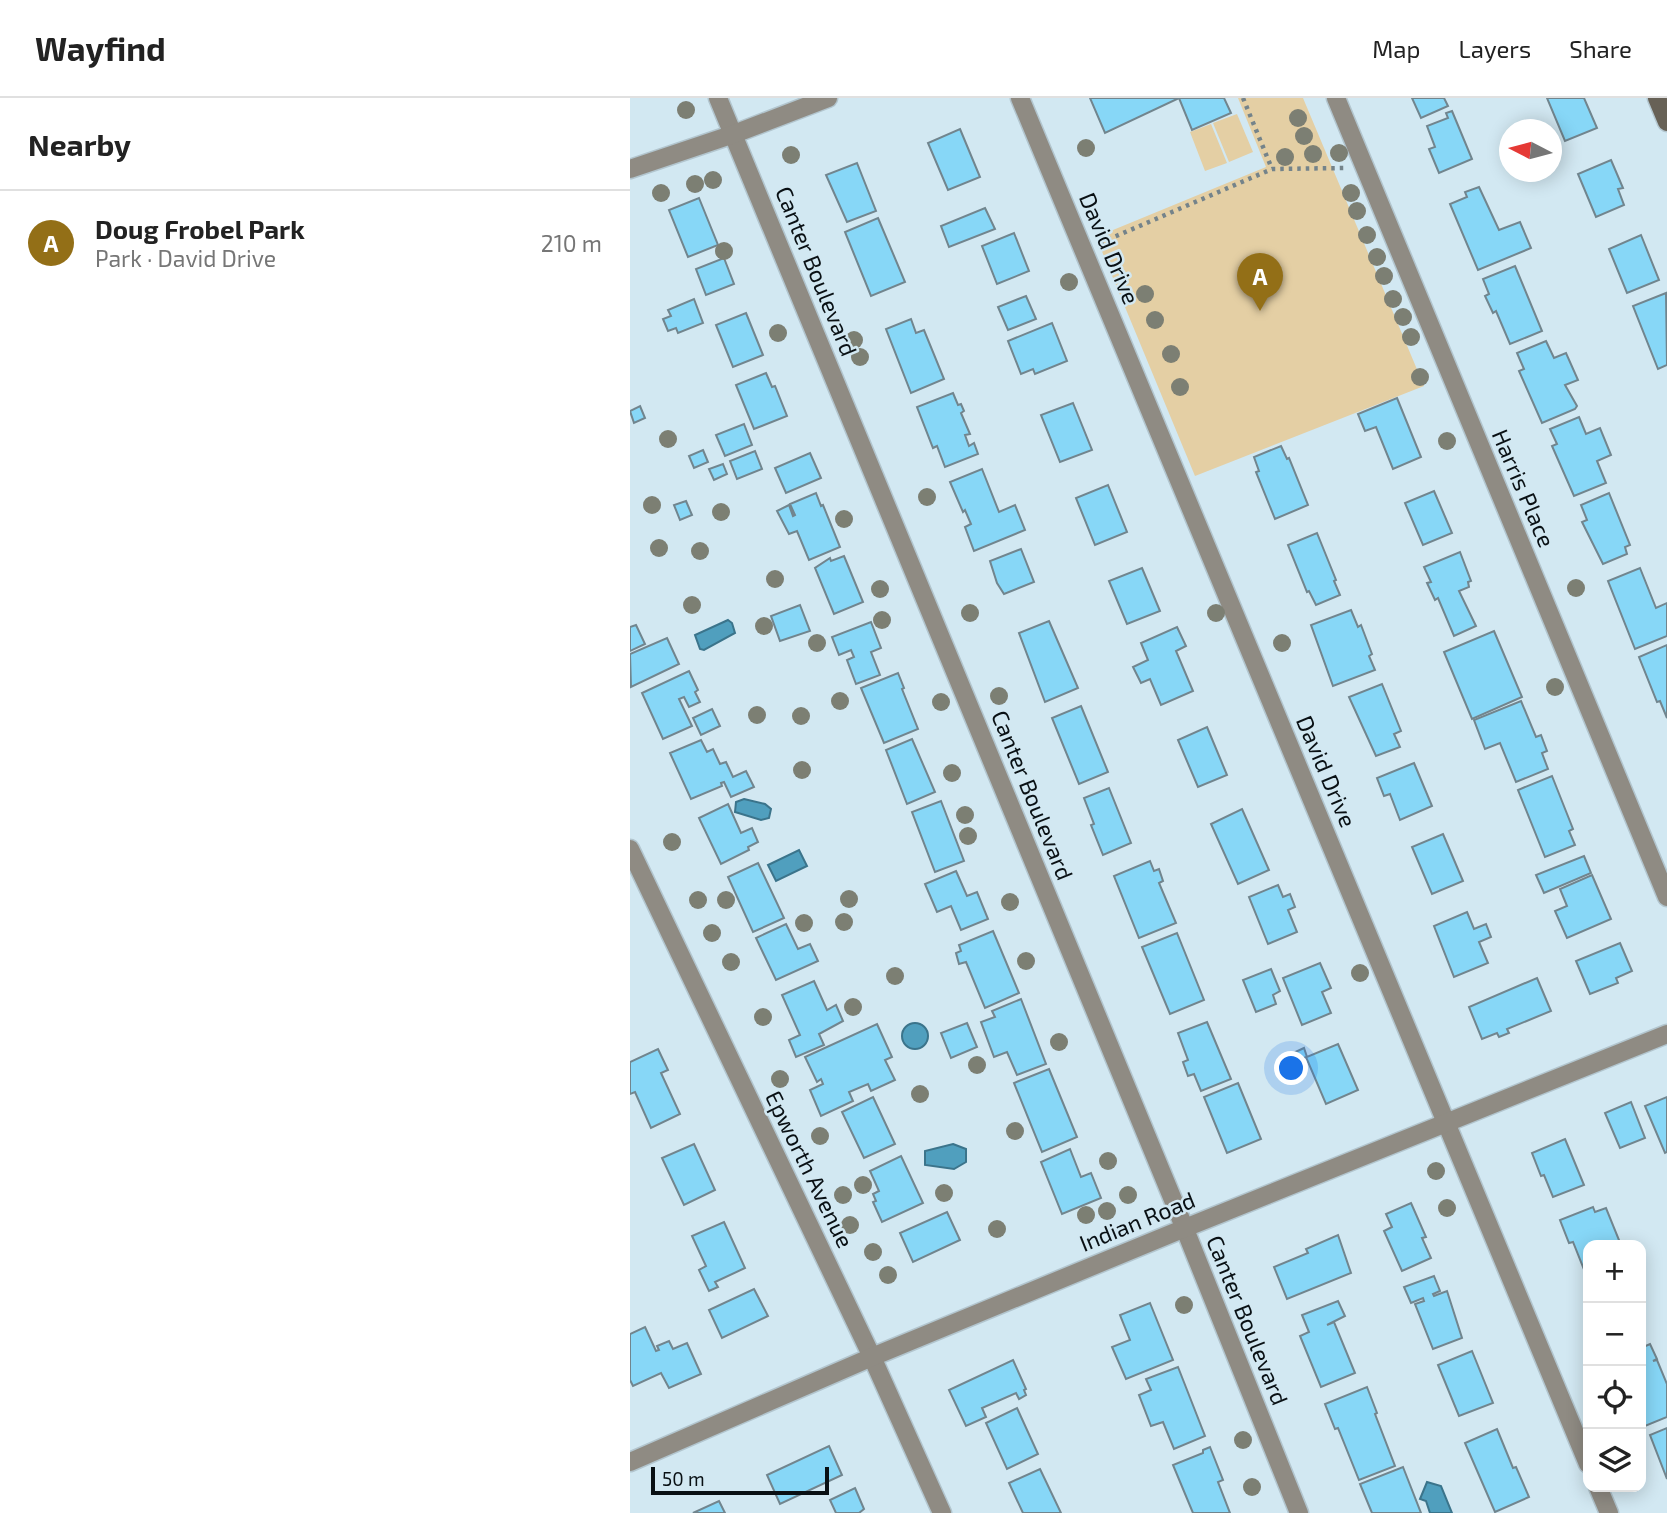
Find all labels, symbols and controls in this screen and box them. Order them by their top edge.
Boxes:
text: Wayfind [35,28,166,68]
text: Map [1372,34,1420,63]
text: Layers [1458,34,1531,63]
text: Share [1569,34,1632,63]
north arrow [1499,119,1562,182]
text: Nearby [28,126,131,162]
street label: Canter Boulevard [770,182,864,360]
street label: David Drive [1074,188,1146,308]
text: Doug Frobel Park [95,213,305,244]
text: A [43,229,59,257]
text: 210 m [541,229,602,257]
text: Park · David Drive [95,244,276,272]
pin: A [1237,253,1283,311]
street label: Harris Place [1487,425,1561,551]
street label: Canter Boulevard [986,706,1080,884]
street label: David Drive [1291,711,1363,831]
your location [1274,1051,1308,1085]
street label: Epworth Avenue [760,1086,860,1252]
street label: Indian Road [1075,1185,1199,1257]
street label: Canter Boulevard [1201,1231,1295,1409]
map controls [1583,1240,1646,1492]
button: + [1583,1240,1646,1303]
button: − [1583,1303,1646,1366]
button: locate [1583,1366,1646,1429]
button: layers [1583,1429,1646,1492]
scale bar [651,1464,830,1496]
text: 50 m [662,1467,705,1490]

